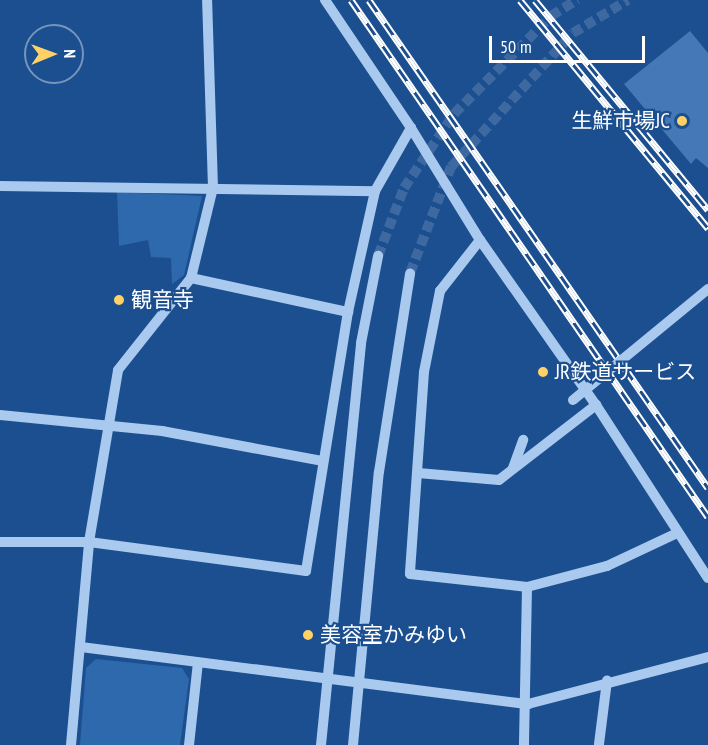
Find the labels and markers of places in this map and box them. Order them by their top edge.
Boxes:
place label: 生鮮市場JC [571,108,670,134]
marker: 生鮮市場JC [675,114,689,128]
place label: 観音寺 [131,287,194,313]
marker: 観音寺 [112,293,126,307]
place label: JR鉄道サービス [555,359,696,385]
marker: JR鉄道サービス [536,365,550,379]
place label: 美容室かみゆい [320,622,467,648]
marker: 美容室かみゆい [301,628,315,642]

